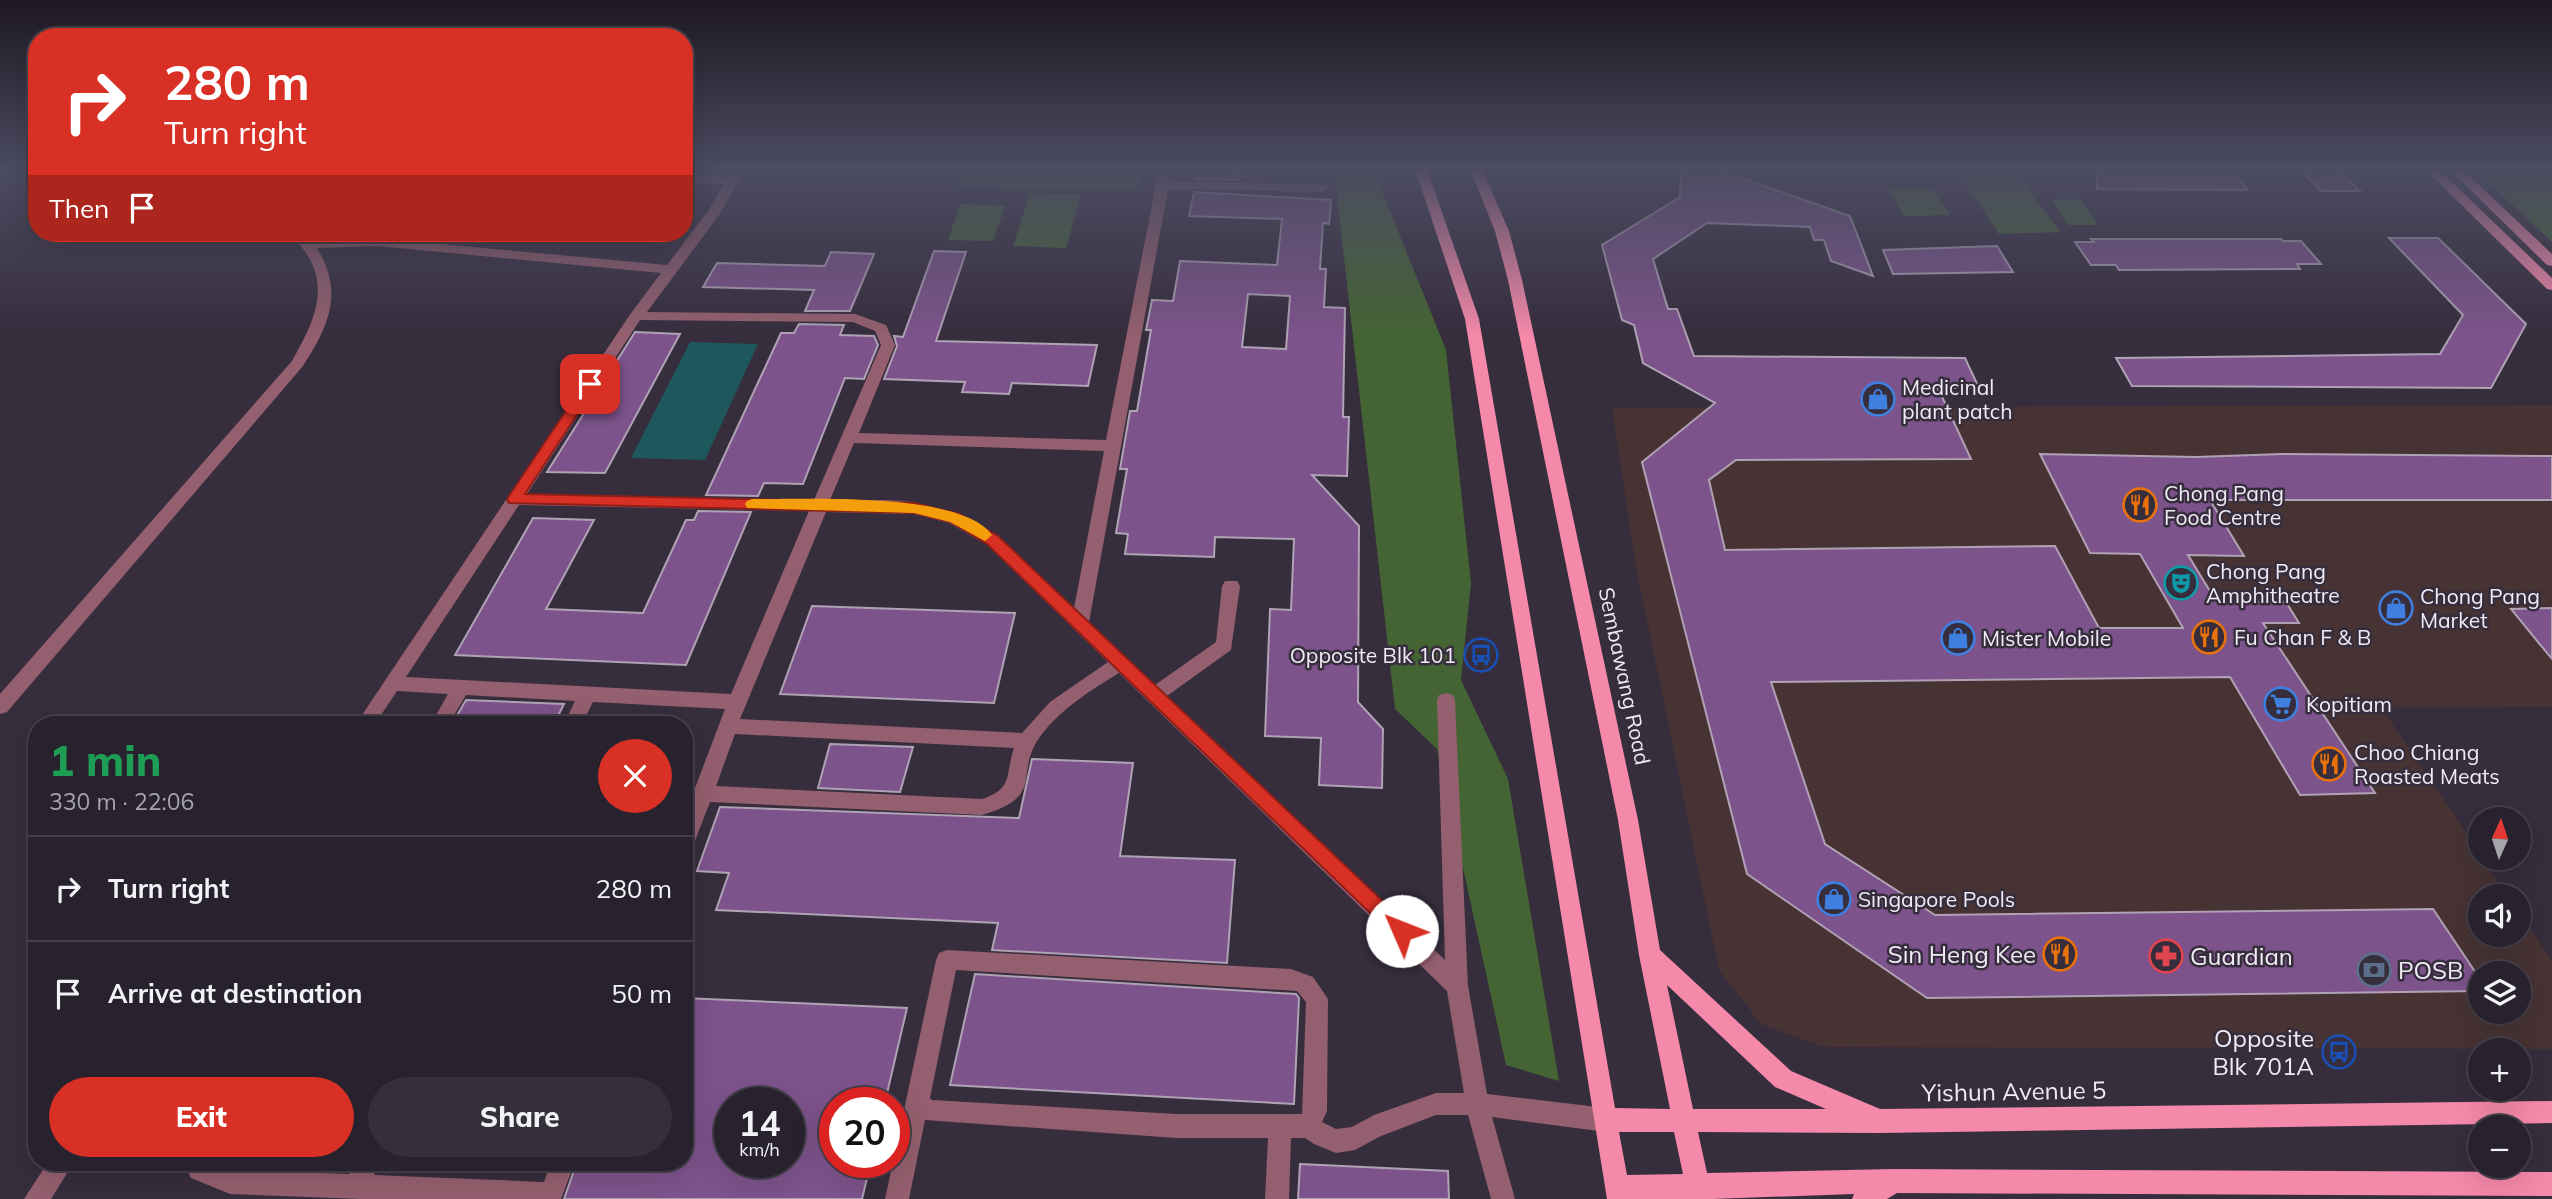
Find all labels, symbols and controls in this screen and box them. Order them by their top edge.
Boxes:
text: 280 m [164,51,310,112]
icon: right [49,56,140,147]
text: Turn right [164,112,307,152]
icon: arrive [123,189,161,227]
text: Then [49,192,109,225]
pin [560,354,620,414]
icon: arrive [571,365,609,403]
place label: Medicinal plant patch [1902,374,2012,424]
shop icon: Medicinal plant patch [1859,380,1897,418]
place label: Chong Pang Food Centre [2164,480,2284,530]
restaurant icon: Chong Pang Food Centre [2121,486,2159,524]
place label: Chong Pang Amphitheatre [2206,558,2340,608]
theatre icon: Chong Pang Amphitheatre [2162,564,2200,602]
place label: Chong Pang Market [2420,583,2540,633]
street label: Sembawang Road [1594,585,1656,767]
shop icon: Chong Pang Market [2377,589,2415,627]
restaurant icon: Fu Chan F & B [2190,618,2228,656]
shop icon: Mister Mobile [1939,619,1977,657]
place label: Fu Chan F & B [2234,624,2371,650]
place label: Mister Mobile [1982,625,2111,651]
bus stop icon: Opposite Blk 101 [1462,636,1500,674]
place label: Opposite Blk 101 [1290,642,1456,668]
supermarket icon: Kopitiam [2262,685,2300,723]
place label: Kopitiam [2306,691,2392,717]
text: 1 min [49,734,162,787]
button: close [598,739,672,813]
place label: Choo Chiang Roasted Meats [2354,739,2500,789]
restaurant icon: Choo Chiang Roasted Meats [2310,745,2348,783]
text: 330 m · 22:06 [49,787,194,816]
north arrow [2468,807,2530,870]
map controls [2468,807,2531,1178]
icon: right [49,870,87,908]
text: Turn right [108,872,229,905]
text: 280 m [596,872,672,905]
shop icon: Singapore Pools [1815,880,1853,918]
button: sound [2468,884,2531,947]
place label: Singapore Pools [1858,886,2015,912]
position arrow [1365,894,1439,968]
restaurant icon: Sin Heng Kee [2041,935,2079,973]
pharmacy icon: Guardian [2147,937,2185,975]
place label: Sin Heng Kee [1888,939,2036,969]
place label: Guardian [2190,941,2293,971]
bank icon: POSB [2355,951,2393,989]
place label: POSB [2398,955,2463,985]
button: layers [2468,961,2531,1024]
icon: arrive [49,975,87,1013]
text: Arrive at destination [108,977,363,1010]
text: 50 m [611,977,672,1010]
place label: Opposite Blk 701A [2213,1023,2314,1081]
bus stop icon: Opposite Blk 701A [2320,1033,2358,1071]
button: + [2468,1038,2531,1101]
street label: Yishun Avenue 5 [1920,1074,2107,1108]
button: Exit [49,1077,354,1157]
button: Share [368,1077,672,1157]
speed limit sign: 20 [819,1087,910,1178]
text: 14 [738,1101,781,1145]
button: − [2468,1115,2531,1178]
text: km/h [739,1138,780,1161]

